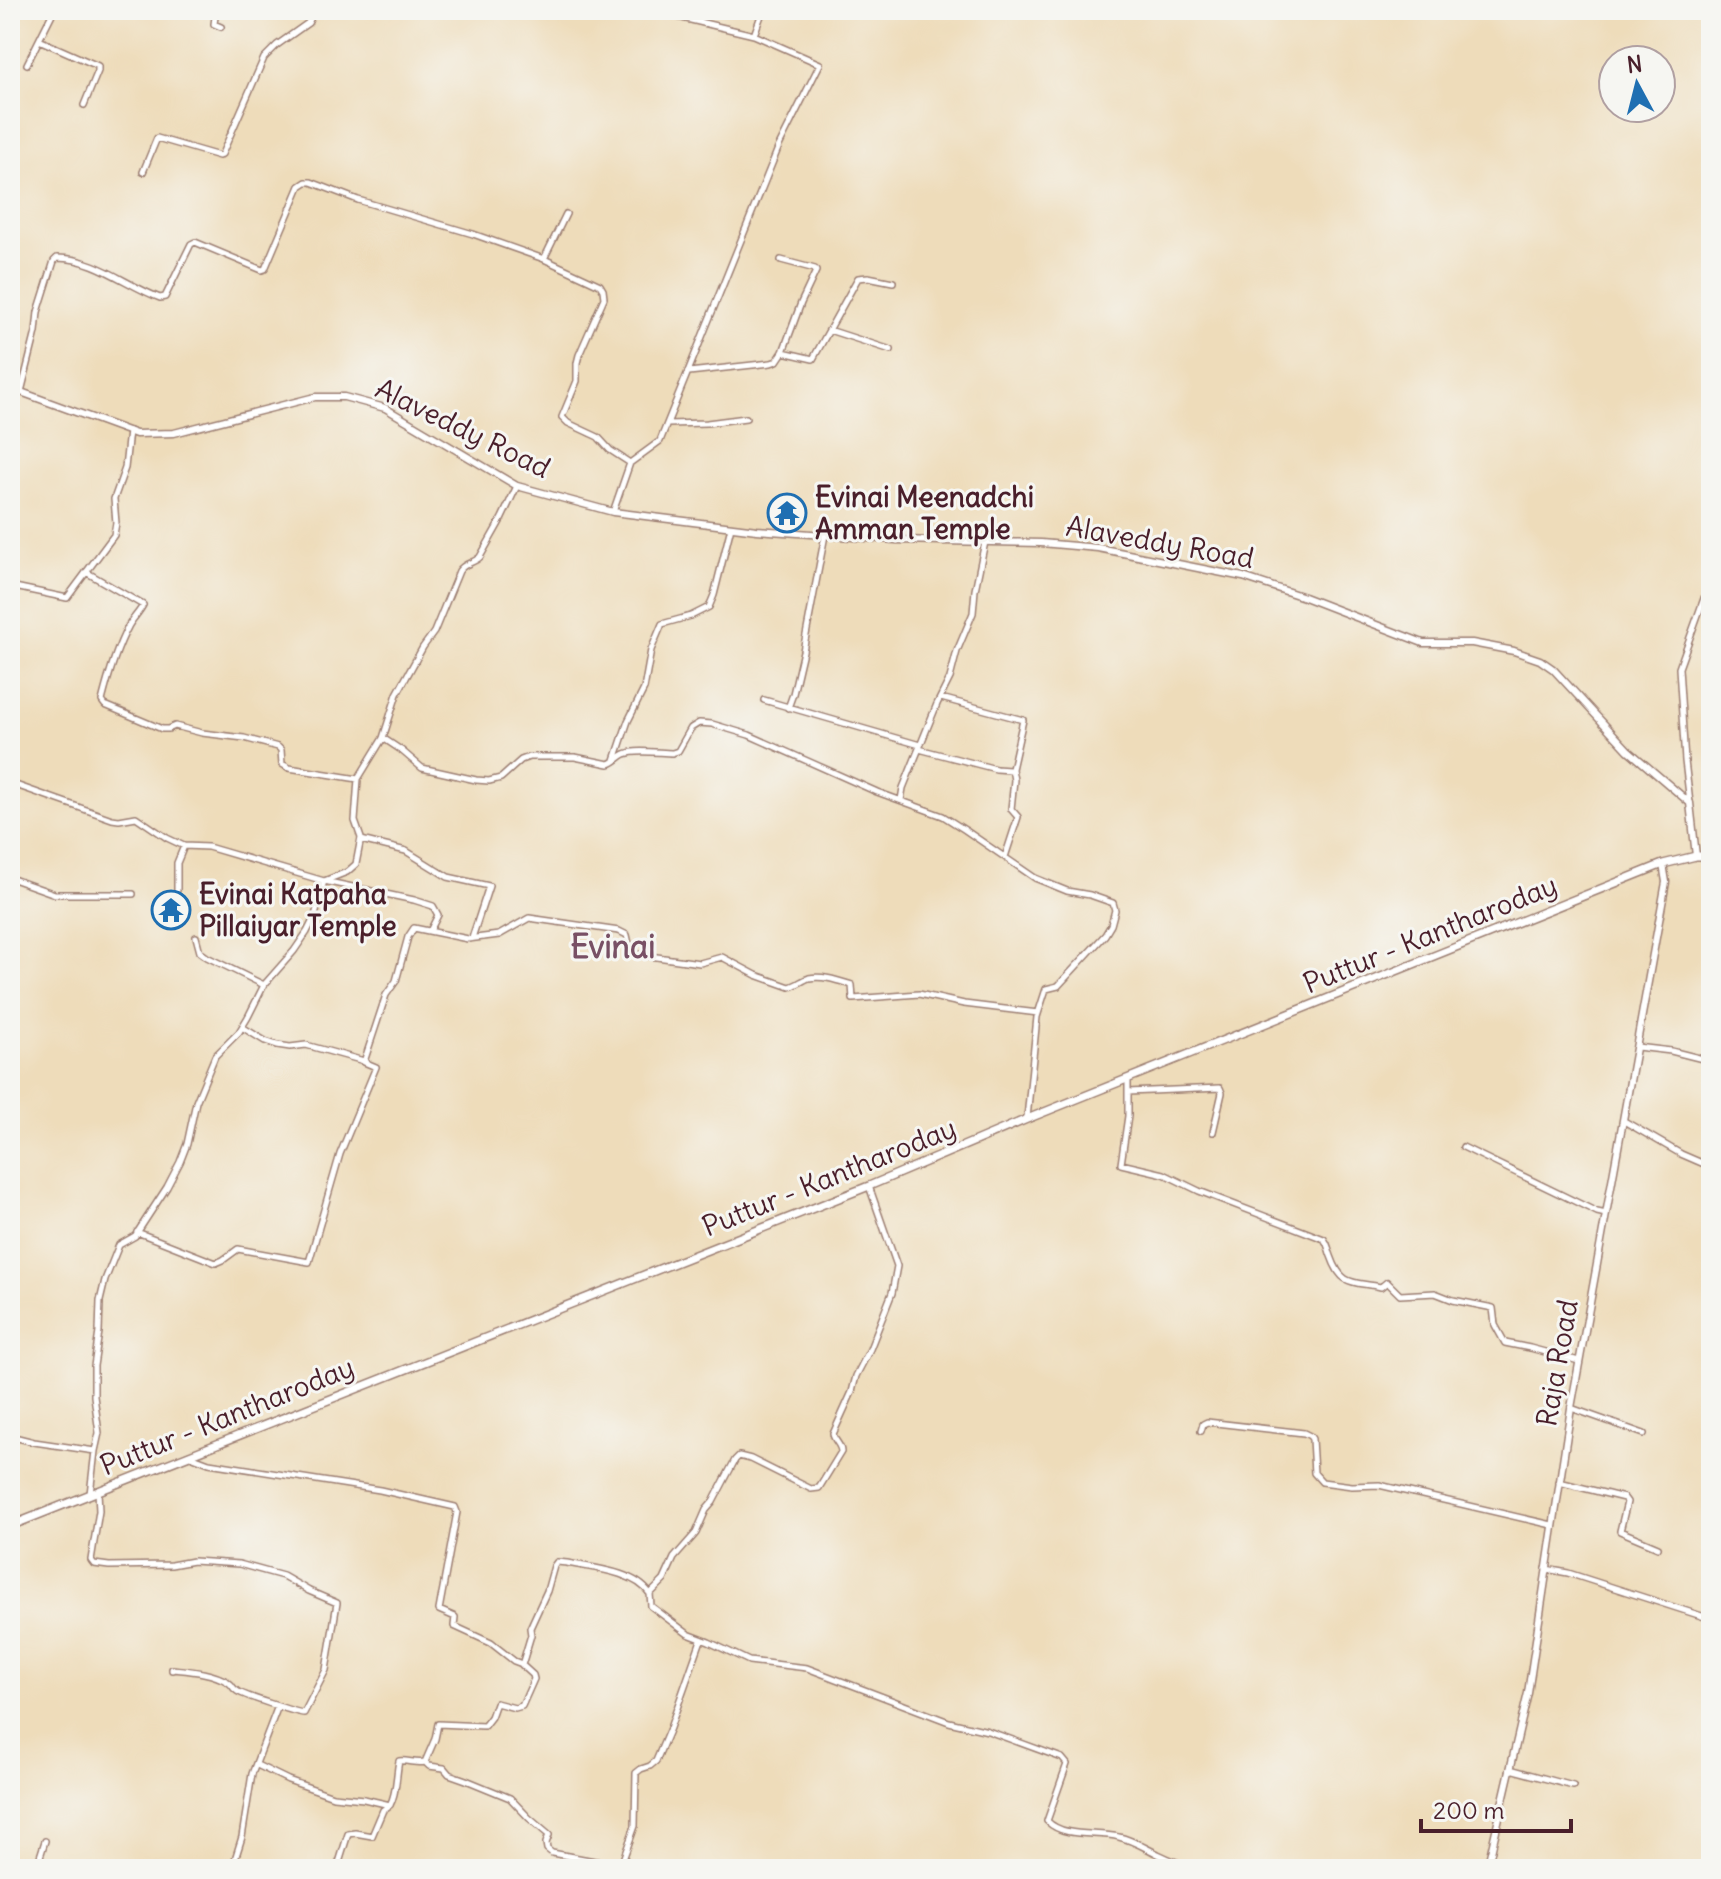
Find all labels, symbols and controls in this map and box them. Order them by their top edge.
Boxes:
north arrow [1597,44,1677,124]
text: N [1625,49,1644,79]
street label: Alaveddy Road [370,370,556,486]
place label: Evinai Meenadchi Amman Temple [815,479,1034,547]
temple icon: Evinai Meenadchi Amman Temple [766,492,808,534]
street label: Alaveddy Road [1063,508,1257,576]
street label: Puttur - Kantharoday [1298,867,1562,1001]
place label: Evinai Katpaha Pillaiyar Temple [199,876,397,944]
temple icon: Evinai Katpaha Pillaiyar Temple [150,889,192,931]
district label: Evinai [570,926,656,967]
street label: Puttur - Kantharoday [697,1110,961,1244]
street label: Raja Road [1528,1297,1586,1429]
street label: Puttur - Kantharoday [95,1349,359,1483]
scale bar [1421,1783,1571,1833]
text: 200 m [1433,1795,1505,1825]

